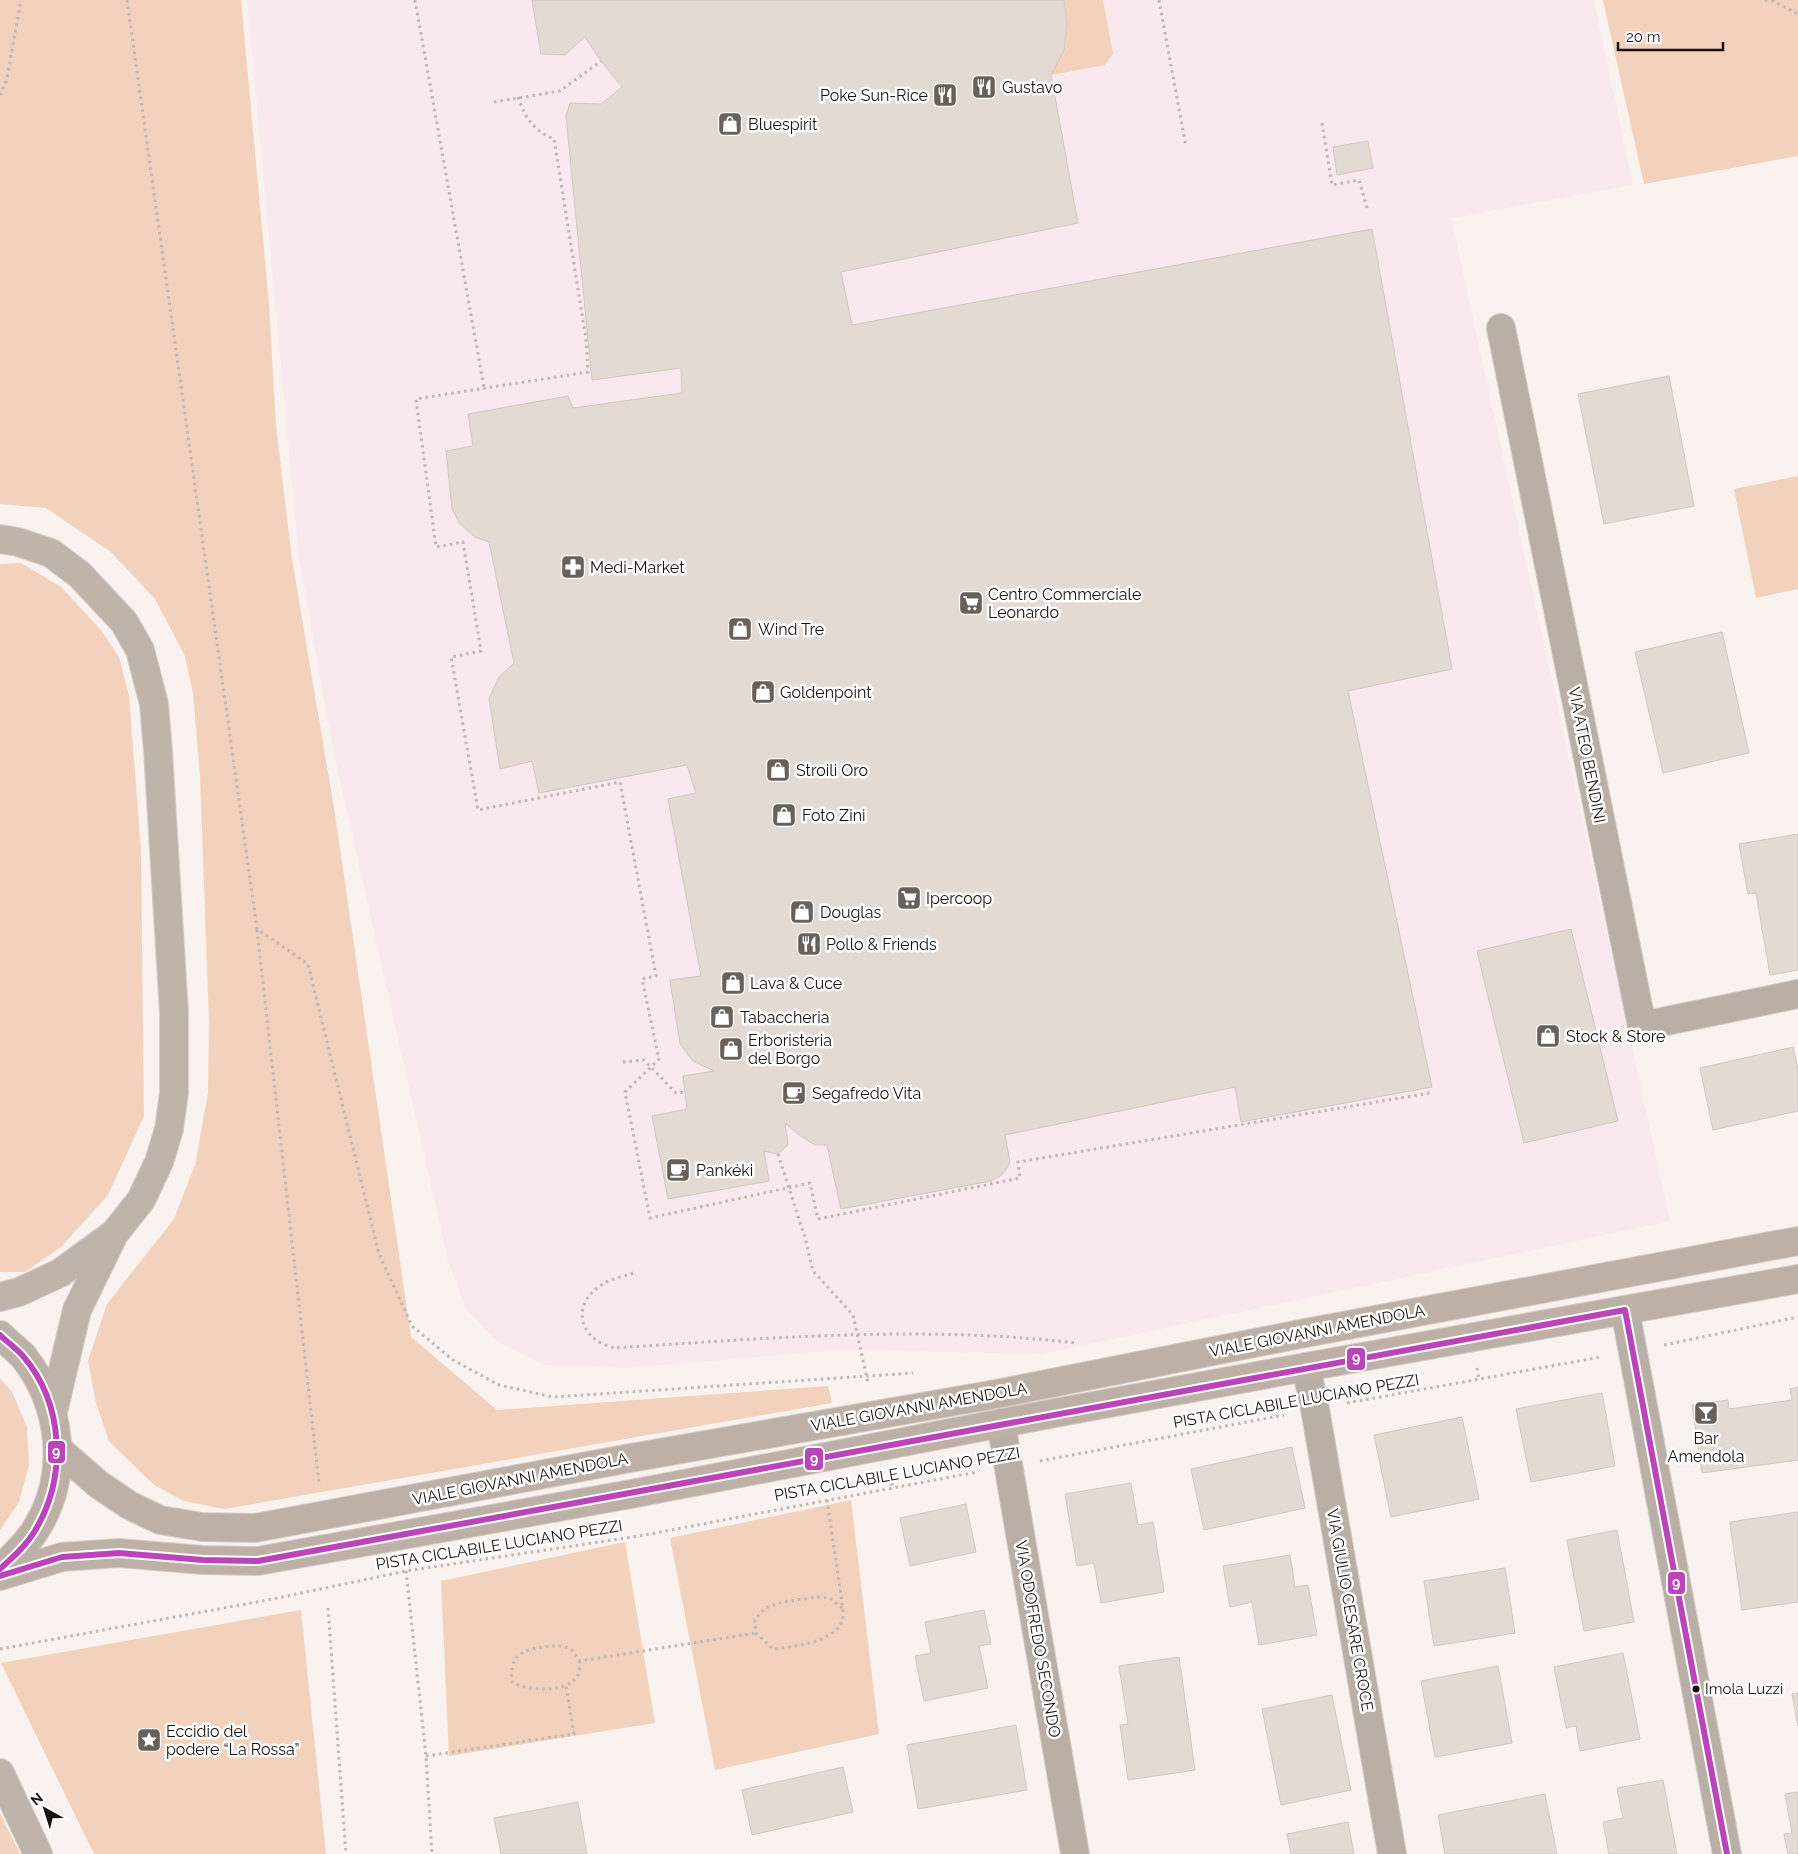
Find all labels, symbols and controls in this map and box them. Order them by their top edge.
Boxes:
scale bar [1618,20,1723,52]
text: 20 m [1626,28,1661,46]
restaurant icon: Gustavo [971,74,997,100]
place label: Gustavo [1002,78,1062,97]
restaurant icon: Poke Sun-Rice [932,82,958,108]
place label: Poke Sun-Rice [820,86,928,105]
shop icon: Bluespirit [717,111,743,137]
place label: Bluespirit [748,115,818,134]
pharmacy icon: Medi-Market [560,554,586,580]
place label: Medi-Market [590,558,685,577]
place label: Centro Commerciale Leonardo [988,585,1141,622]
supermarket icon: Centro Commerciale Leonardo [958,590,984,616]
shop icon: Wind Tre [727,616,753,642]
place label: Wind Tre [758,620,824,639]
shop icon: Goldenpoint [750,679,776,705]
place label: Goldenpoint [780,683,872,702]
street label: VIA ATEO BENDINI [1564,685,1610,825]
shop icon: Stroili Oro [765,757,791,783]
place label: Stroili Oro [796,761,868,780]
shop icon: Foto Zini [771,802,797,828]
place label: Foto Zini [802,806,866,825]
supermarket icon: Ipercoop [896,885,922,911]
place label: Ipercoop [926,889,992,908]
shop icon: Douglas [789,899,815,925]
place label: Douglas [820,903,881,922]
restaurant icon: Pollo & Friends [796,931,822,957]
place label: Pollo & Friends [826,935,937,954]
shop icon: Lava & Cuce [720,970,746,996]
place label: Lava & Cuce [750,974,842,993]
shop icon: Tabaccheria [709,1004,735,1030]
place label: Tabaccheria [740,1008,829,1027]
shop icon: Stock & Store [1535,1023,1561,1049]
place label: Stock & Store [1566,1027,1665,1046]
place label: Erboristeria del Borgo [748,1031,832,1068]
shop icon: Erboristeria del Borgo [718,1036,744,1062]
cafe icon: Segafredo Vita [781,1080,807,1106]
place label: Segafredo Vita [812,1084,921,1103]
cafe icon: Pankéki [665,1157,691,1183]
place label: Pankéki [696,1161,753,1180]
street label: VIALE GIOVANNI AMENDOLA [1208,1301,1427,1361]
line badge: 9 [1346,1347,1366,1371]
text: 9 [1352,1350,1360,1366]
street label: PISTA CICLABILE LUCIANO PEZZI [1172,1370,1420,1432]
street label: VIALE GIOVANNI AMENDOLA [809,1379,1029,1435]
bar icon: Bar Amendola [1693,1400,1719,1426]
place label: Bar Amendola [1668,1429,1744,1466]
line badge: 9 [47,1440,66,1464]
street label: PISTA CICLABILE LUCIANO PEZZI [773,1443,1021,1505]
text: 9 [52,1444,60,1460]
line badge: 9 [804,1447,824,1471]
street label: VIALE GIOVANNI AMENDOLA [411,1449,630,1509]
text: 9 [810,1451,818,1467]
street label: VIA GIULIO CESARE CROCE [1323,1507,1377,1713]
street label: PISTA CICLABILE LUCIANO PEZZI [374,1516,624,1574]
street label: VIA ODOFREDO SECONDO [1011,1539,1065,1739]
line badge: 9 [1667,1571,1686,1595]
text: 9 [1672,1575,1680,1591]
place label: Imola Luzzi [1705,1680,1783,1698]
marker: Imola Luzzi [1691,1684,1701,1694]
place label: Eccidio del podere “La Rossa” [166,1722,299,1759]
place icon: Eccidio del podere “La Rossa” [136,1727,162,1753]
north arrow [20,1784,70,1834]
text: N [28,1789,46,1808]

